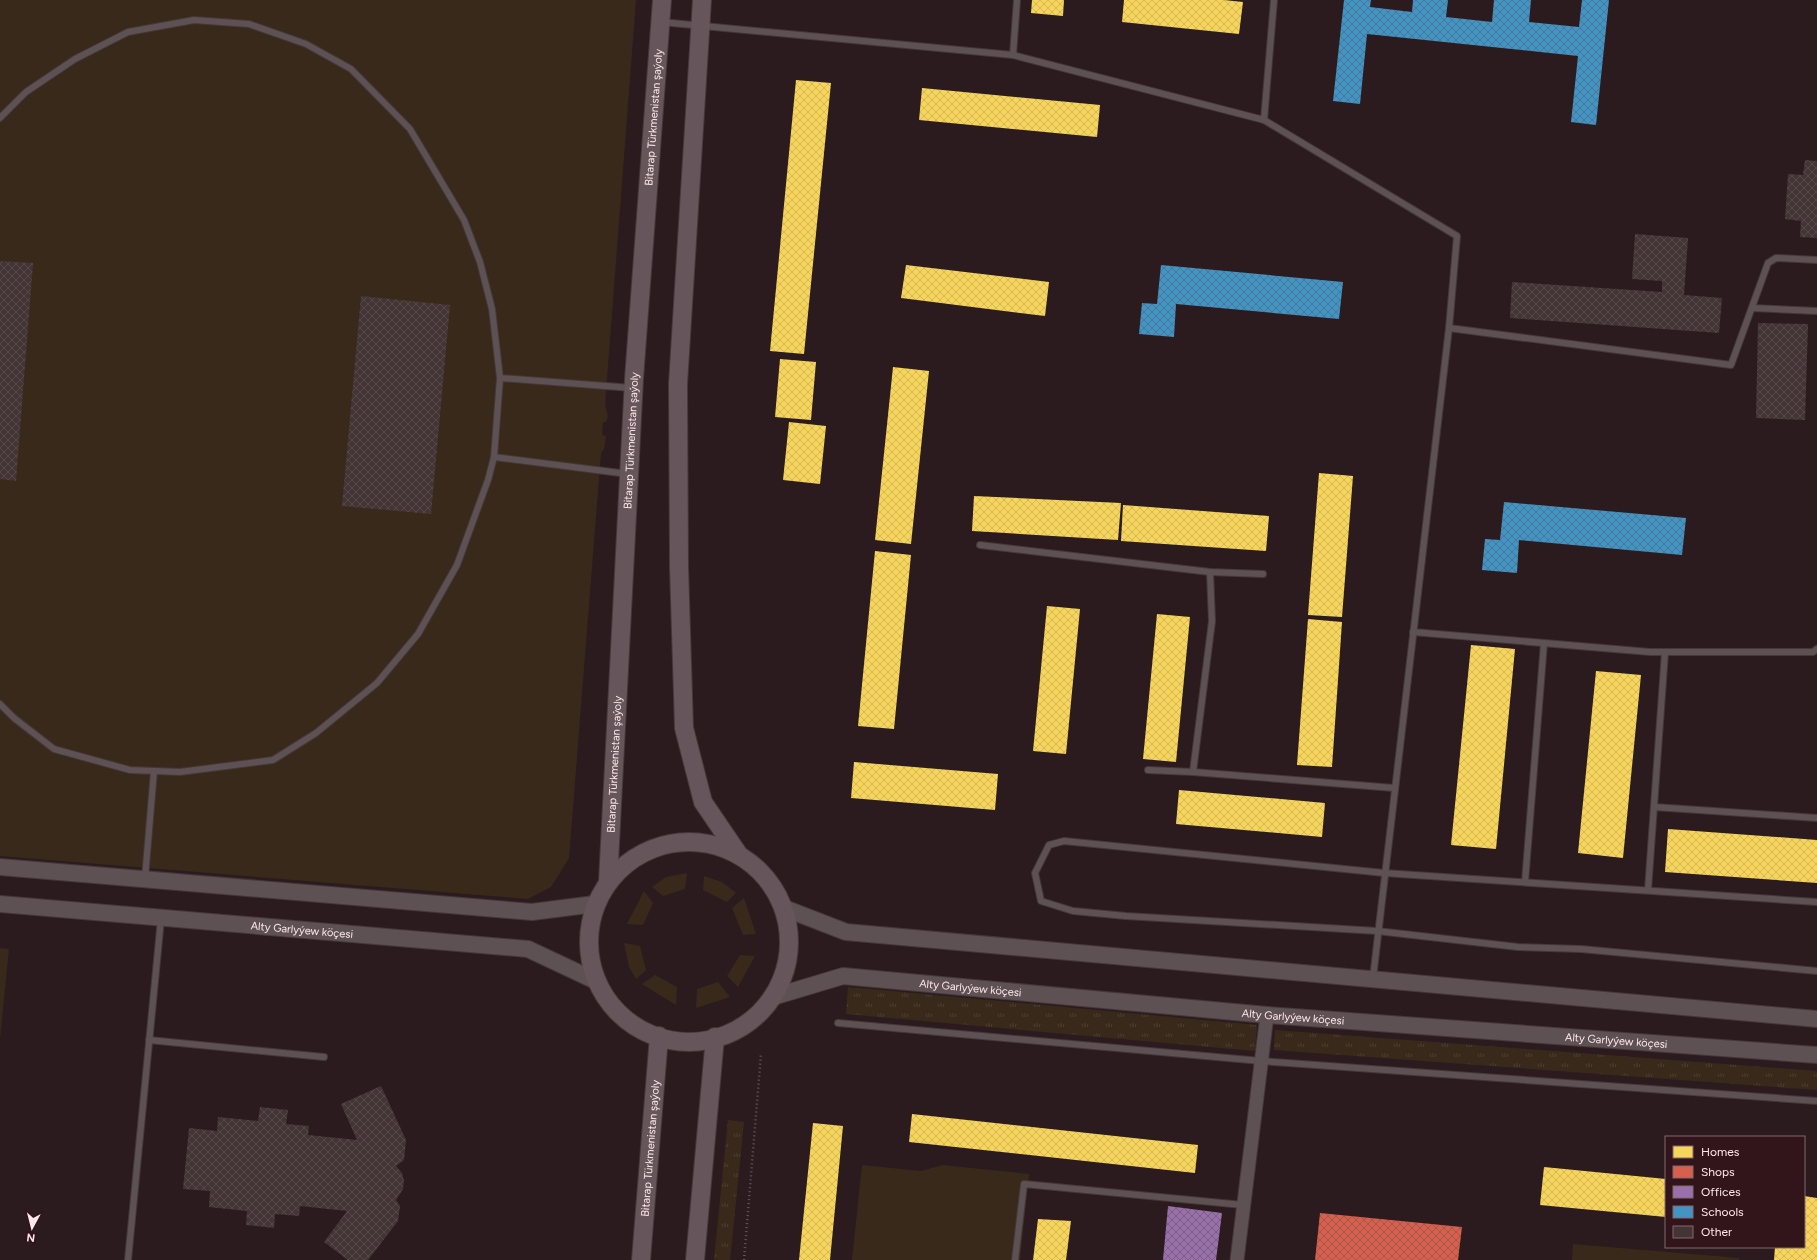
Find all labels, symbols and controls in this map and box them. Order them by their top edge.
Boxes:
street label: Bitarap Türkmenistan şaýoly [642,48,665,186]
street label: Bitarap Türkmenistan şaýoly [621,371,642,509]
street label: Bitarap Türkmenistan şaýoly [605,695,625,833]
street label: Alty Garlyýew köçesi [250,919,354,941]
street label: Alty Garlyýew köçesi [919,977,1022,999]
street label: Alty Garlyýew köçesi [1241,1007,1345,1028]
street label: Alty Garlyýew köçesi [1565,1031,1668,1051]
street label: Bitarap Türkmenistan şaýoly [638,1079,662,1217]
legend [1665,1136,1805,1248]
text: Homes [1701,1145,1740,1159]
text: Shops [1701,1165,1735,1179]
text: Offices [1701,1185,1741,1199]
text: Schools [1701,1205,1744,1219]
north arrow [12,1208,52,1248]
text: Other [1701,1225,1732,1239]
text: N [26,1230,36,1244]

